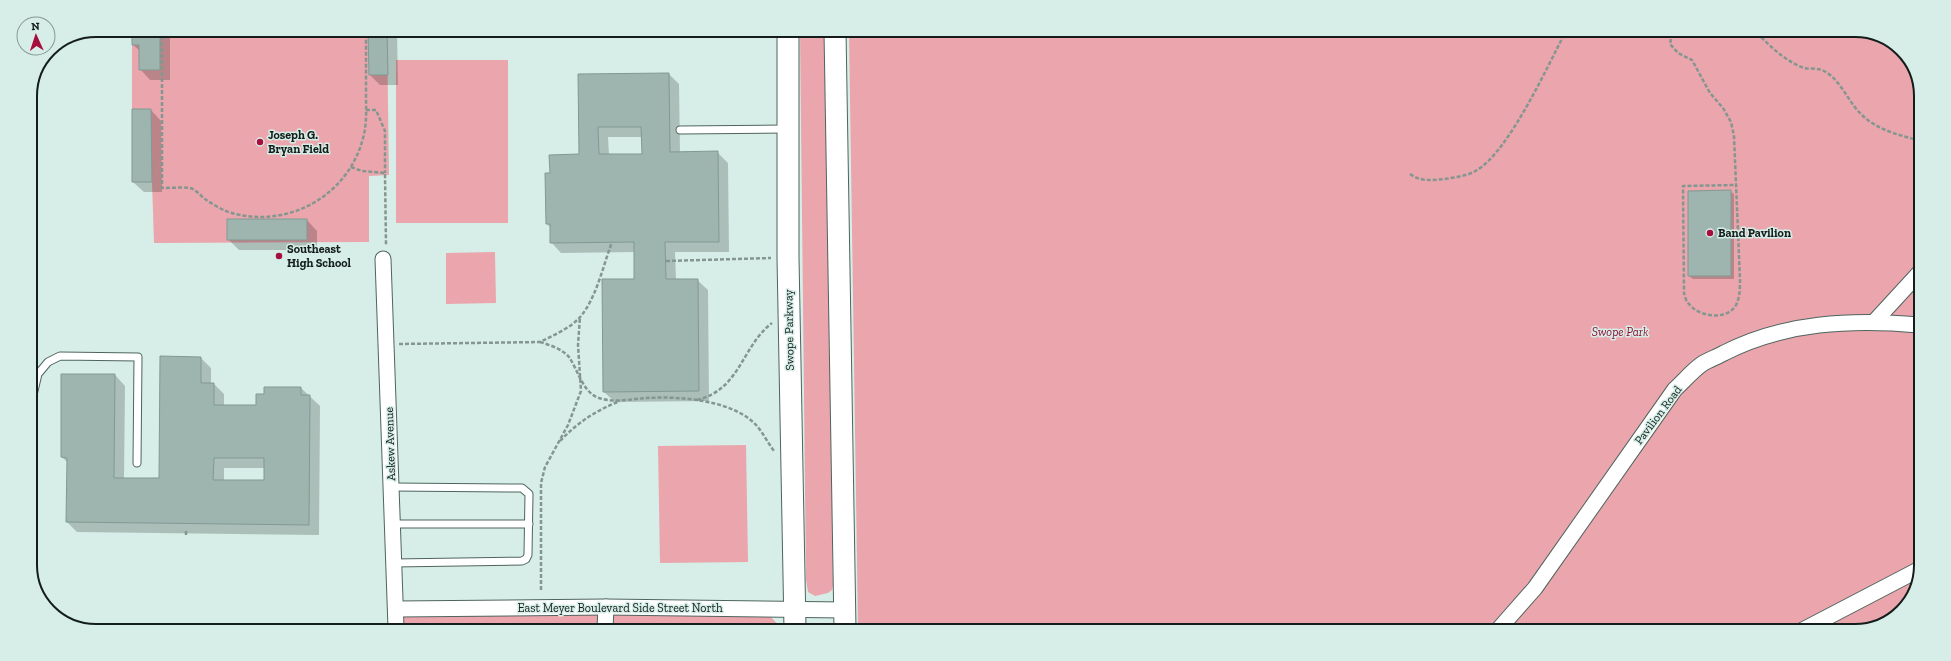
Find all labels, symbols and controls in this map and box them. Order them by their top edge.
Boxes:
north arrow [16,16,56,56]
text: N [31,20,41,33]
place label: Joseph G. Bryan Field [268,128,329,156]
marker: Joseph G. Bryan Field [255,137,265,147]
place label: Band Pavilion [1718,226,1791,240]
marker: Band Pavilion [1705,228,1715,238]
place label: Southeast High School [287,242,352,270]
marker: Southeast High School [274,251,284,261]
street label: Swope Parkway [781,288,797,371]
park label: Swope Park [1592,325,1649,339]
street label: Pavilion Road [1631,383,1685,447]
street label: Askew Avenue [382,406,398,481]
street label: East Meyer Boulevard Side Street North [517,601,723,615]

